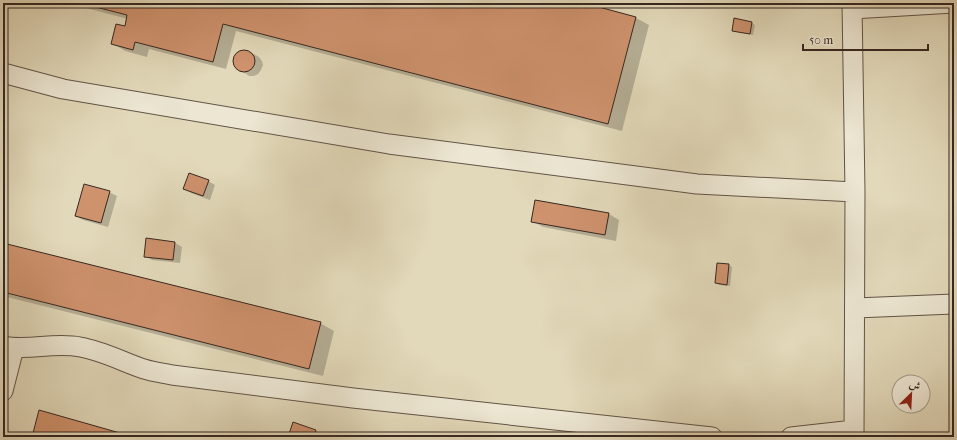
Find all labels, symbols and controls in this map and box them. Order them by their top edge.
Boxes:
scale bar [803,26,928,52]
text: 50 m [809,33,833,47]
north arrow [891,374,931,414]
text: ش [907,377,923,394]

